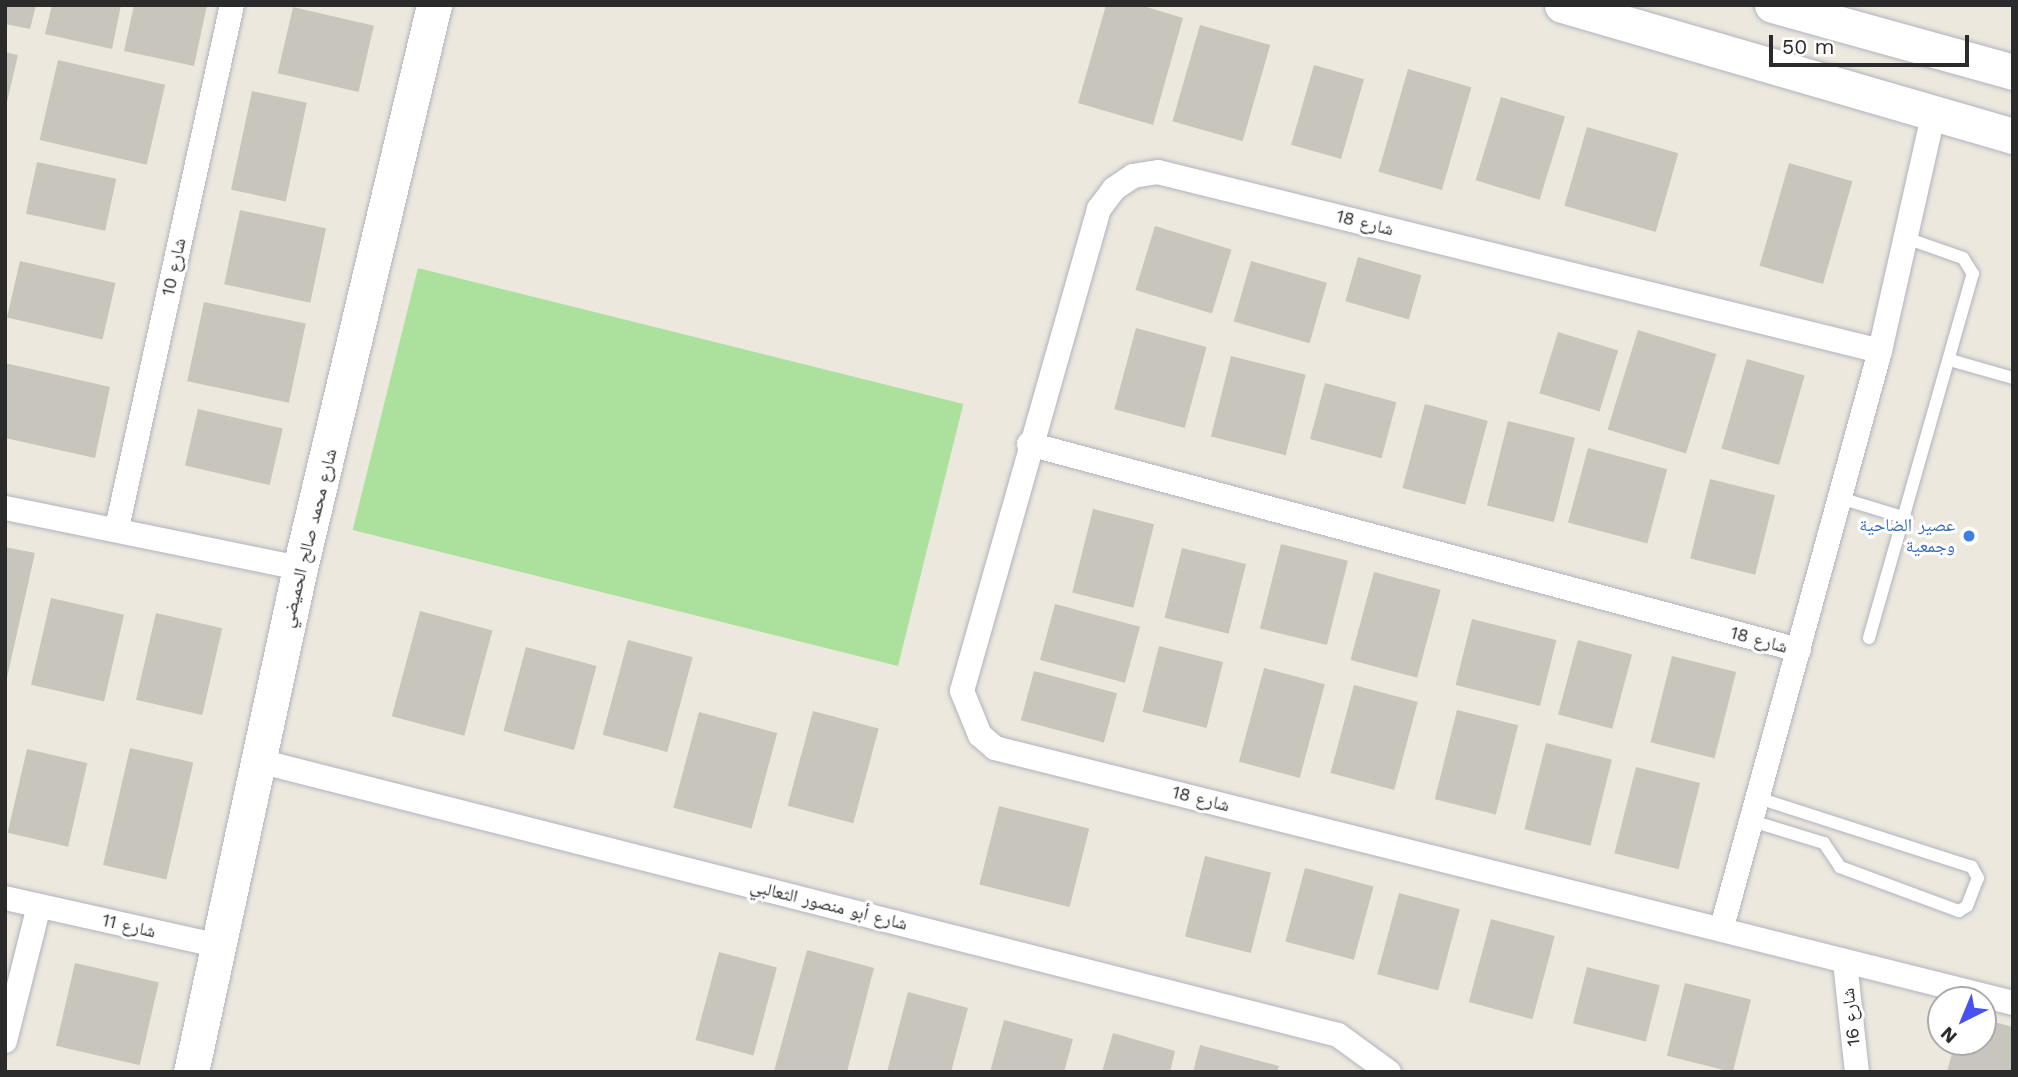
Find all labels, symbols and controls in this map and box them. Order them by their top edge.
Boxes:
scale bar [1773,21,1972,65]
text: 50 m [1782,34,1834,59]
street label: شارع 18 [1334,205,1396,241]
street label: شارع 10 [157,236,191,298]
street label: شارع محمد صالح الحميضي [276,446,342,630]
place label: عصير الضاحية وجمعية [1859,515,1955,558]
marker: عصير الضاحية وجمعية [1961,528,1977,544]
street label: شارع 18 [1728,622,1790,658]
street label: شارع 18 [1170,781,1232,817]
street label: شارع أبو منصور الثعالبي [748,875,910,935]
street label: شارع 11 [100,909,158,943]
north arrow [1927,986,1997,1056]
street label: شارع 16 [1837,987,1865,1047]
text: N [1936,1022,1962,1048]

